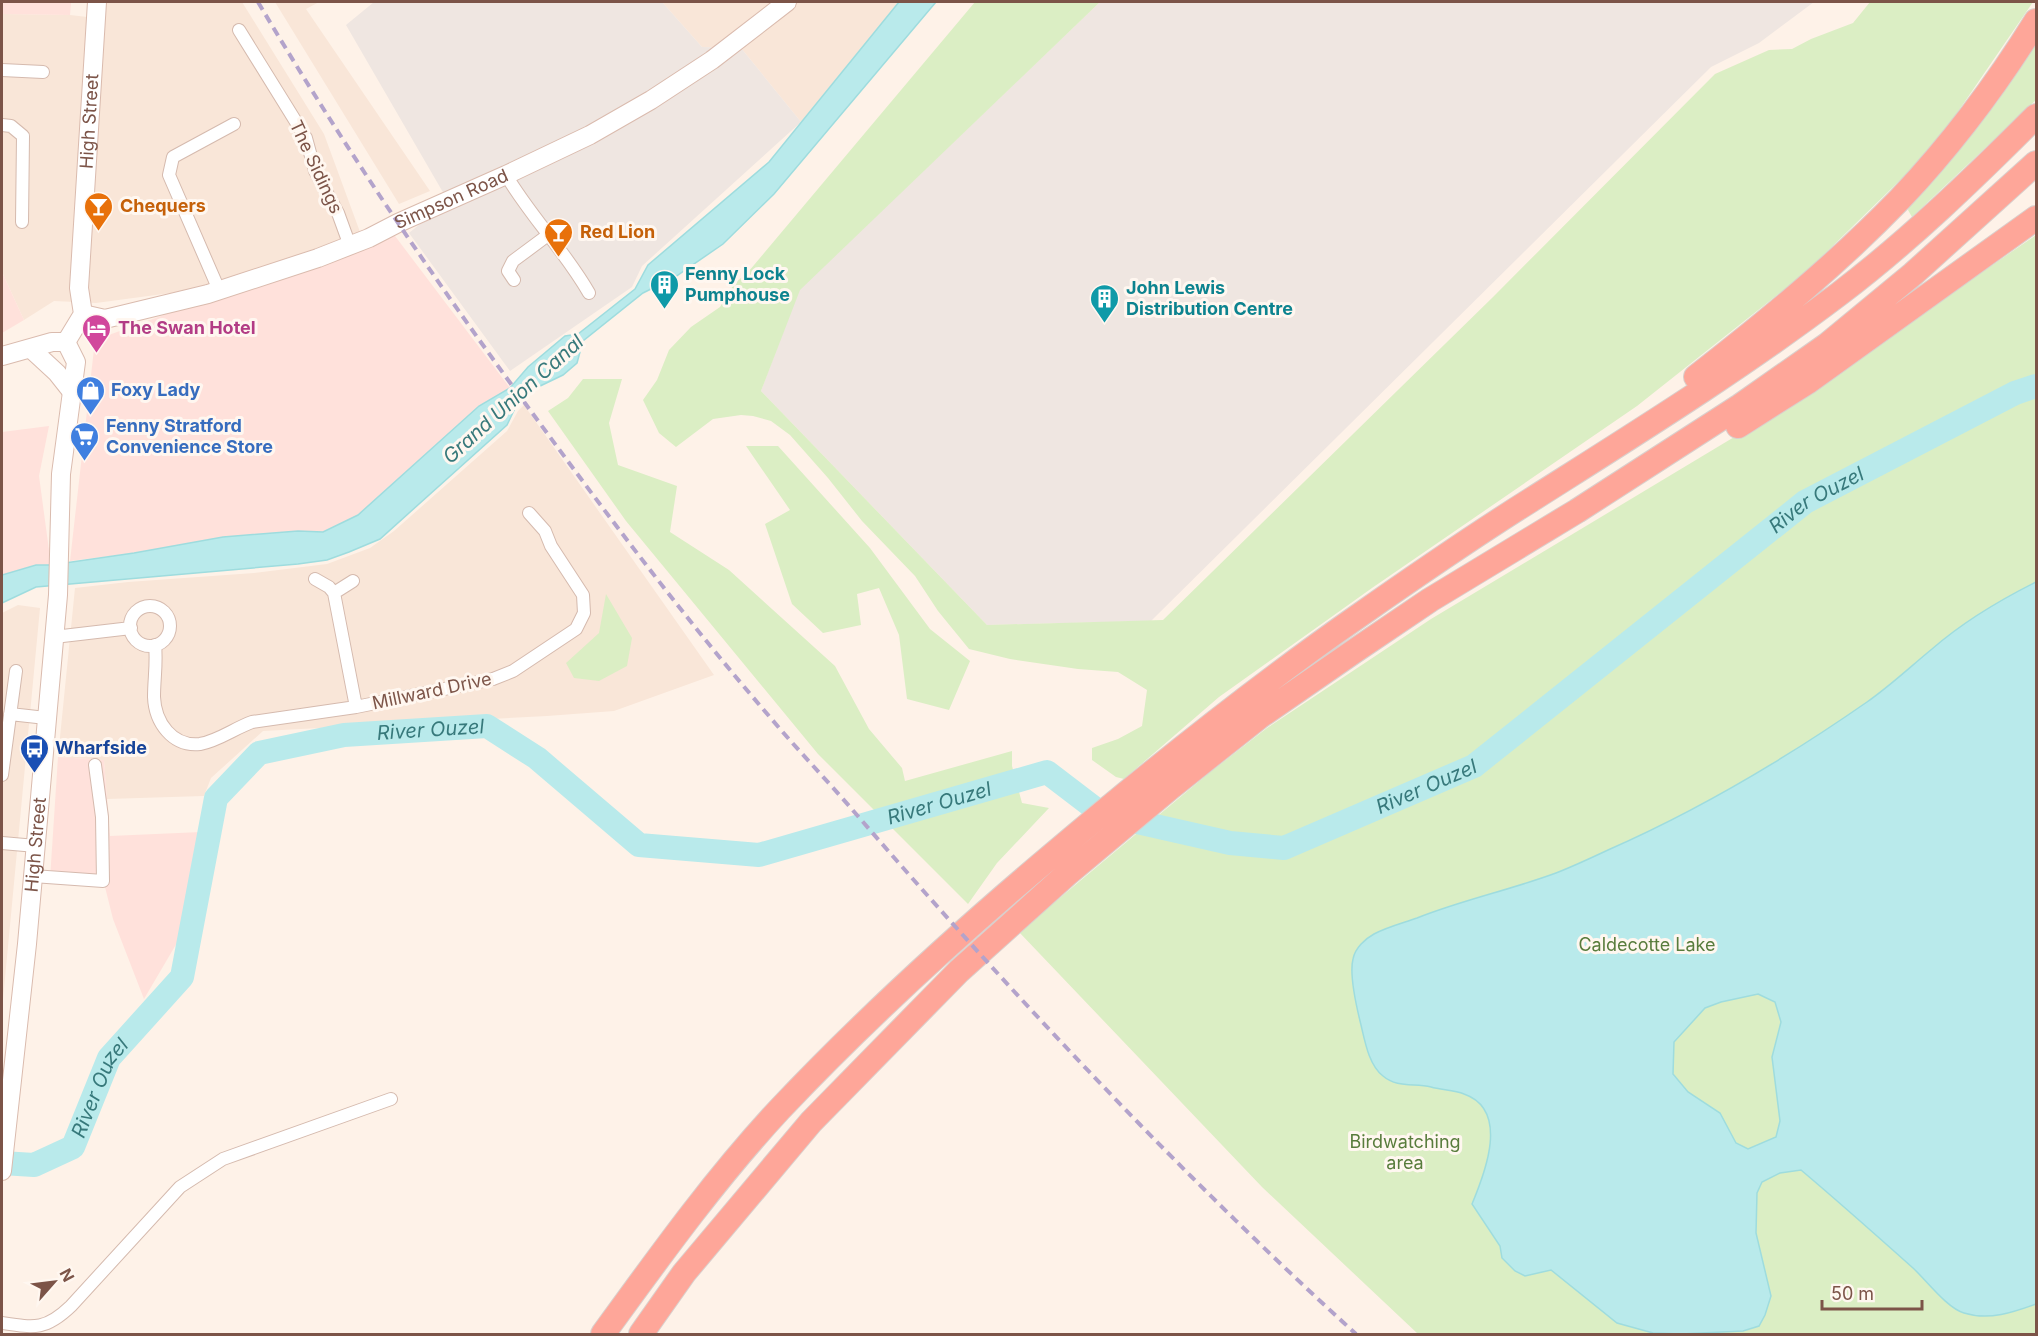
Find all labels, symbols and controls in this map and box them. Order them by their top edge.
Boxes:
street label: High Street [76,73,102,170]
street label: The Sidings [286,117,347,217]
street label: Simpson Road [391,164,511,233]
bar icon: Chequers [83,190,115,232]
place label: Chequers [120,195,206,216]
bar icon: Red Lion [543,216,575,258]
place label: Red Lion [580,221,655,242]
place label: Fenny Lock Pumphouse [685,263,790,305]
building icon: Fenny Lock Pumphouse [648,268,680,310]
place label: John Lewis Distribution Centre [1126,277,1293,319]
building icon: John Lewis Distribution Centre [1089,282,1121,324]
hotel icon: The Swan Hotel [81,312,113,354]
place label: The Swan Hotel [118,317,256,338]
water label: Grand Union Canal [438,329,588,468]
shop icon: Foxy Lady [74,374,106,416]
place label: Foxy Lady [111,379,200,400]
place label: Fenny Stratford Convenience Store [106,415,273,457]
supermarket icon: Fenny Stratford Convenience Store [69,420,101,462]
water label: River Ouzel [1764,462,1868,538]
street label: Millward Drive [370,668,493,713]
water label: River Ouzel [376,714,485,745]
bus stop icon: Wharfside [18,732,50,774]
place label: Wharfside [55,737,147,758]
water label: River Ouzel [1372,754,1481,819]
water label: River Ouzel [884,777,994,830]
street label: High Street [21,796,50,893]
park label: Caldecotte Lake [1578,934,1716,955]
water label: River Ouzel [66,1033,133,1141]
park label: Birdwatching area [1349,1131,1461,1173]
north arrow [24,1252,84,1312]
text: N [56,1265,79,1285]
scale bar [1822,1273,1922,1311]
text: 50 m [1831,1283,1874,1304]

